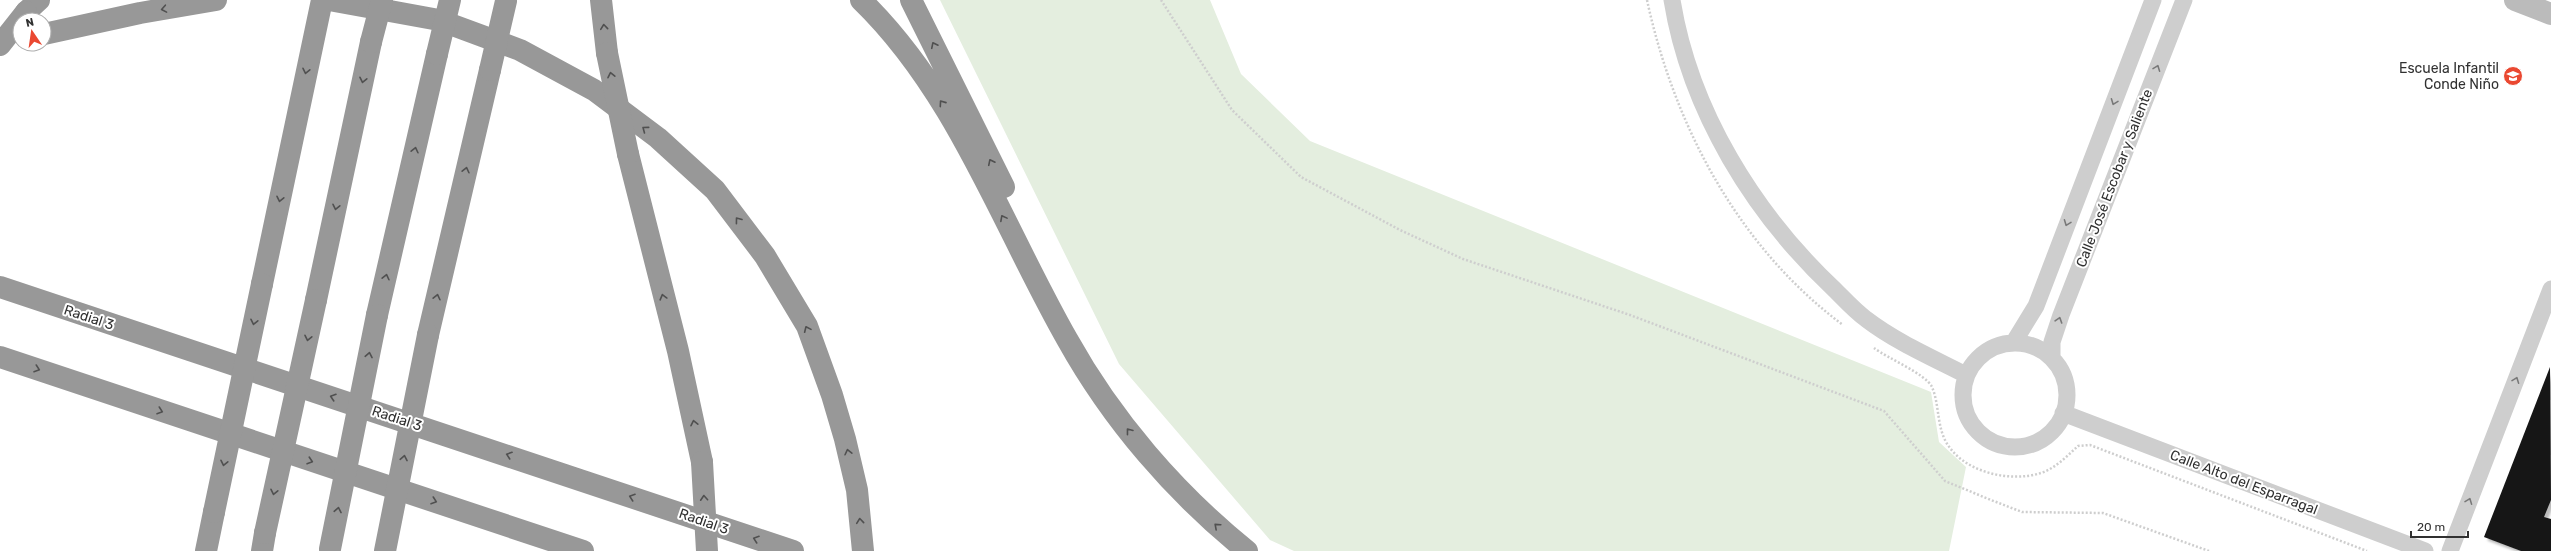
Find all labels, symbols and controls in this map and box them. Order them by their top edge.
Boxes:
one-way arrow [160,4,167,13]
north arrow [12,12,52,52]
text: N [25,16,35,30]
one-way arrow [600,24,609,30]
one-way arrow [931,42,939,50]
place label: Escuela Infantil Conde Niño [2399,60,2499,93]
one-way arrow [2153,65,2161,72]
school or university icon: Escuela Infantil Conde Niño [2502,65,2524,87]
one-way arrow [303,68,311,75]
one-way arrow [608,72,616,78]
one-way arrow [359,77,367,83]
street label: Calle José Escobar y Saliente [2073,87,2156,270]
one-way arrow [2111,98,2119,105]
one-way arrow [940,101,947,108]
one-way arrow [643,127,650,134]
one-way arrow [410,147,418,153]
one-way arrow [989,159,996,166]
one-way arrow [462,167,470,173]
one-way arrow [276,195,284,202]
one-way arrow [332,204,340,210]
one-way arrow [1001,215,1008,222]
one-way arrow [735,217,742,224]
one-way arrow [2064,220,2072,227]
one-way arrow [381,274,389,280]
one-way arrow [433,293,441,300]
one-way arrow [660,294,668,300]
street label: Radial 3 [62,301,116,334]
one-way arrow [2054,317,2063,324]
one-way arrow [250,319,259,325]
one-way arrow [804,326,812,333]
one-way arrow [304,335,312,341]
one-way arrow [364,352,372,359]
one-way arrow [33,364,40,373]
one-way arrow [2511,377,2519,384]
one-way arrow [329,393,336,402]
street label: Radial 3 [370,402,424,435]
one-way arrow [156,406,163,415]
one-way arrow [690,420,698,427]
one-way arrow [1126,428,1133,435]
street label: Calle Alto del Esparragal [2168,446,2320,519]
one-way arrow [844,449,852,456]
one-way arrow [506,452,513,460]
one-way arrow [399,455,407,461]
one-way arrow [306,456,313,465]
one-way arrow [221,460,229,466]
one-way arrow [271,489,279,495]
one-way arrow [629,493,636,502]
one-way arrow [700,495,709,501]
one-way arrow [430,496,437,505]
one-way arrow [2465,498,2473,505]
street label: Radial 3 [677,505,731,538]
one-way arrow [333,507,341,514]
scale bar [2411,513,2468,539]
one-way arrow [856,518,865,524]
text: 20 m [2417,520,2445,534]
one-way arrow [1214,524,1222,531]
one-way arrow [752,535,759,543]

